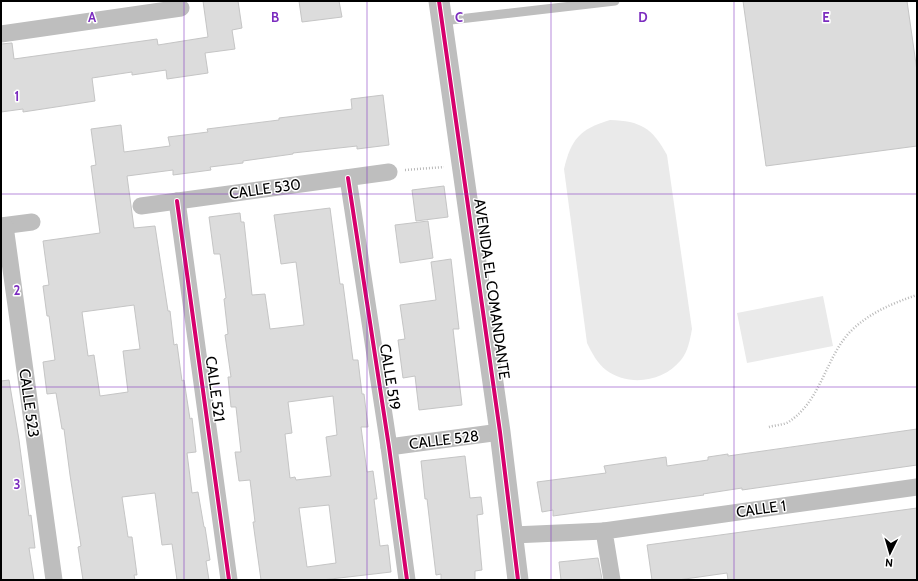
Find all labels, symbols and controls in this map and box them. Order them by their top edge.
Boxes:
text: A [88,9,97,25]
text: B [271,9,279,25]
text: C [455,9,463,25]
text: D [638,9,648,25]
text: E [822,9,830,25]
text: 1 [15,88,19,104]
street label: CALLE 530 [228,175,302,203]
street label: AVENIDA EL COMANDANTE [470,198,514,380]
text: 2 [14,282,21,298]
street label: CALLE 519 [376,343,404,411]
street label: CALLE 521 [201,355,229,423]
street label: CALLE 523 [15,367,43,439]
street label: CALLE 528 [408,427,480,453]
text: 3 [13,476,21,492]
street label: CALLE 1 [735,497,787,521]
north arrow [870,533,910,573]
text: N [885,556,894,570]

